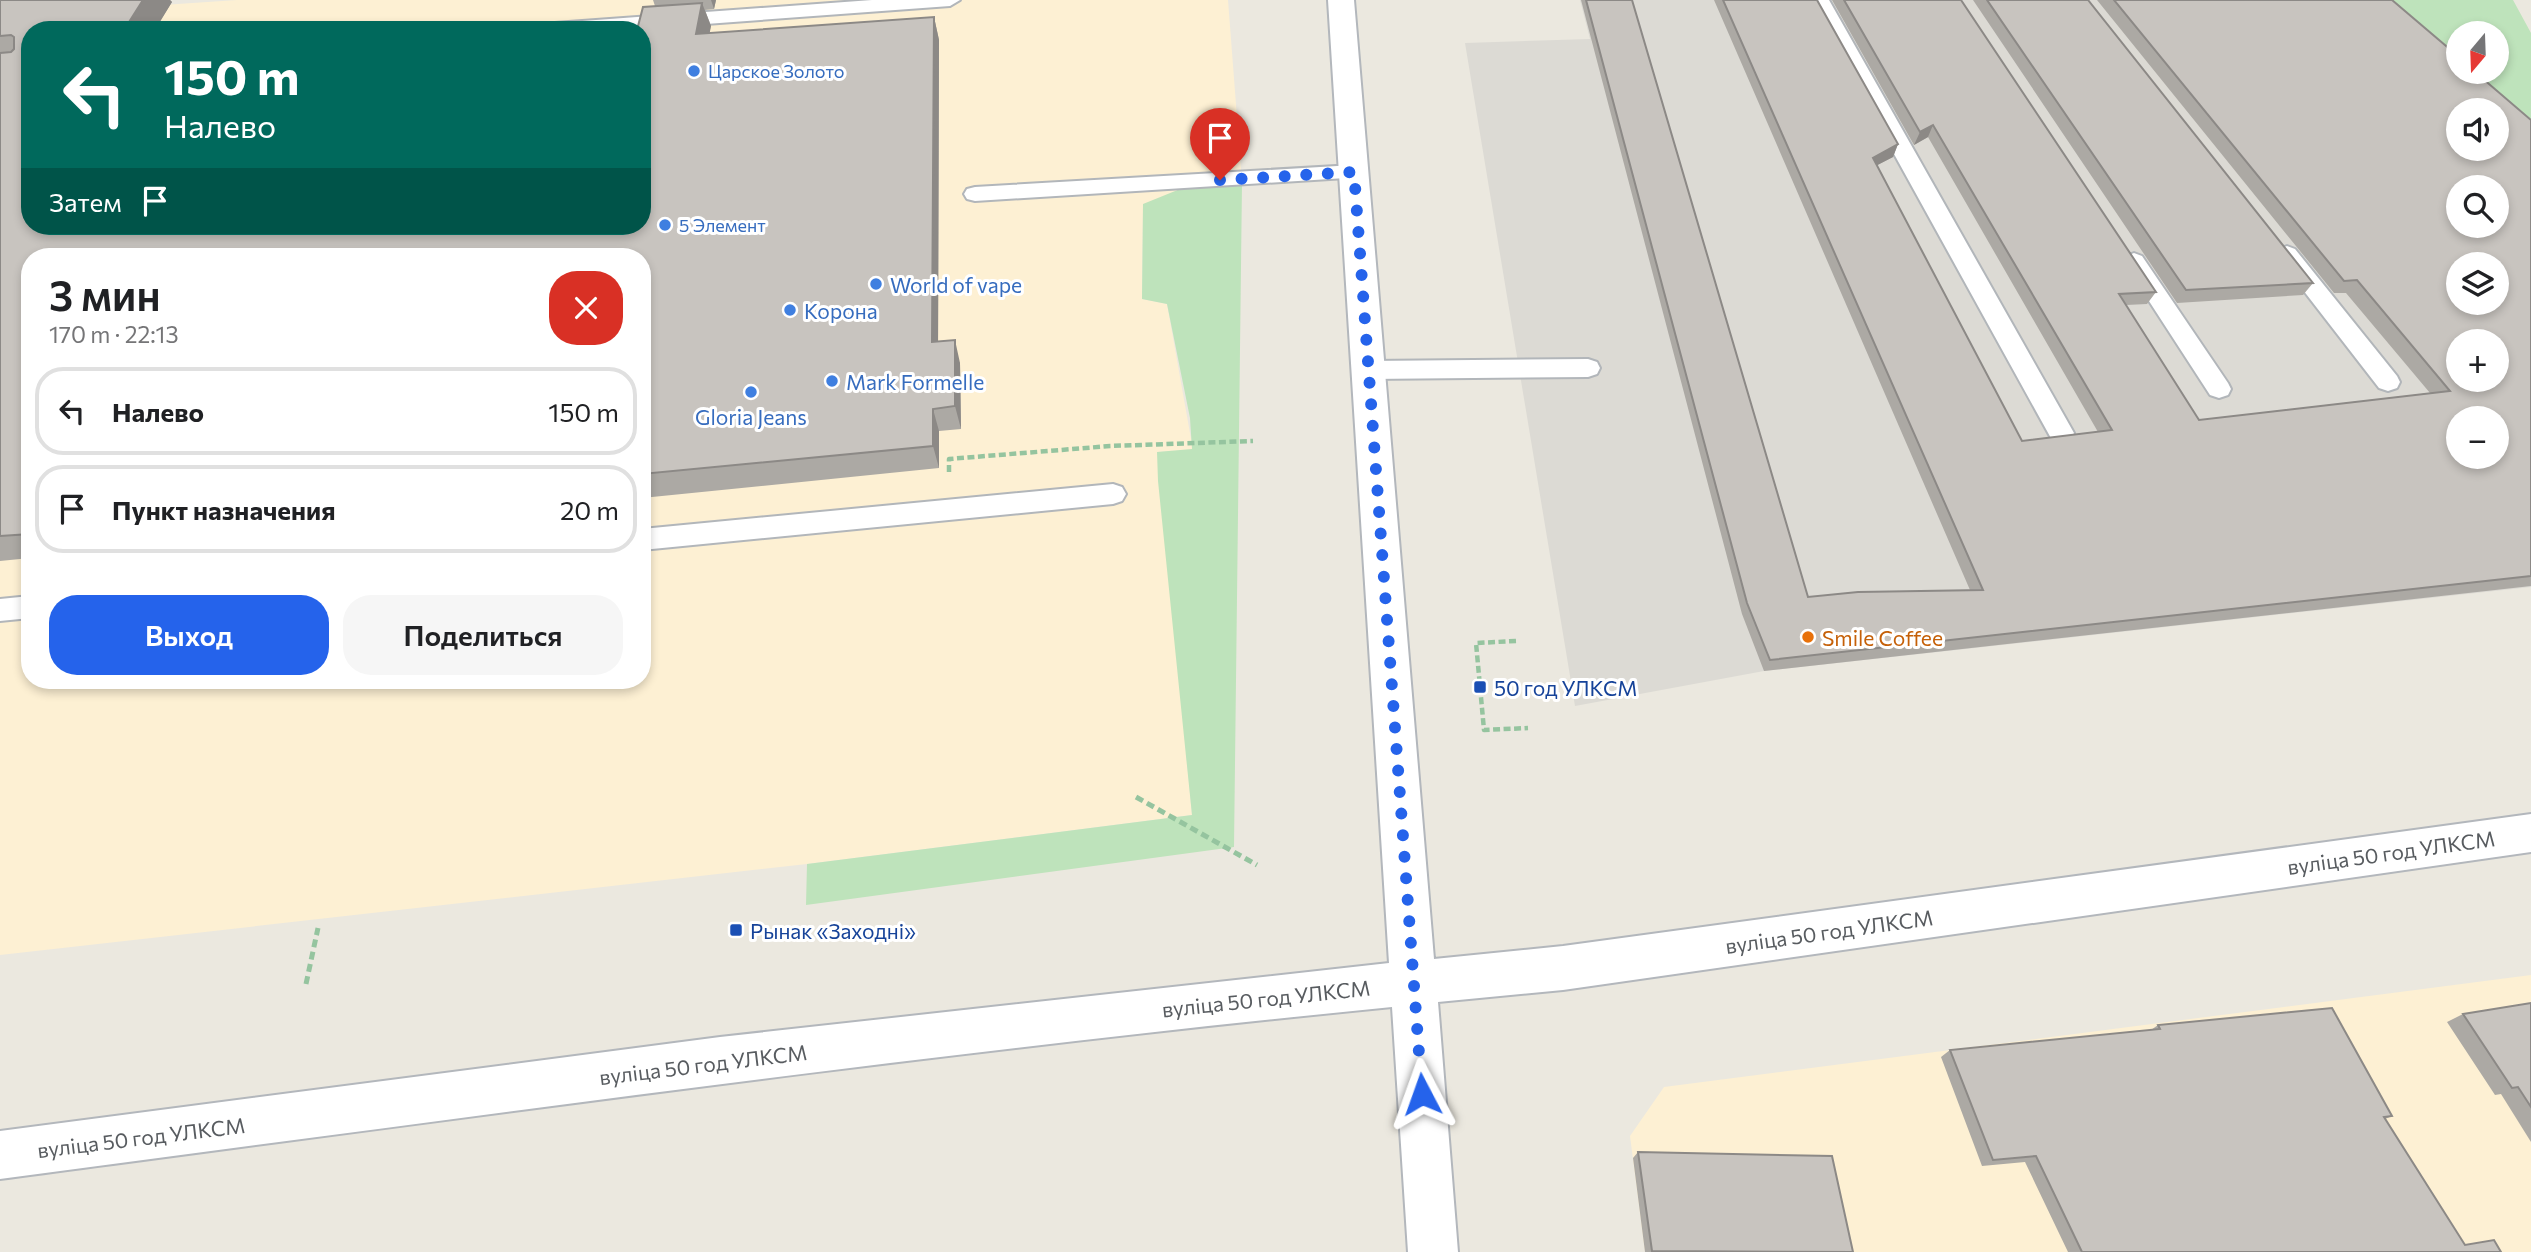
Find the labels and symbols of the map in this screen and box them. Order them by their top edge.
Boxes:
north arrow [2446,21,2510,84]
place label: Царское Золото [708,60,845,82]
marker: Царское Золото [686,63,702,79]
pin [1190,108,1250,180]
place label: 5 Элемент [679,214,766,236]
marker: 5 Элемент [657,217,673,233]
place label: World of vape [890,272,1022,297]
marker: World of vape [868,276,884,292]
place label: Корона [804,298,878,323]
marker: Корона [782,302,798,318]
place label: Mark Formelle [846,369,984,394]
marker: Mark Formelle [824,373,840,389]
marker: Gloria Jeans [743,384,759,400]
place label: Gloria Jeans [695,404,807,429]
place label: Smile Coffee [1822,625,1943,650]
marker: Smile Coffee [1800,629,1816,645]
place label: 50 год УЛКСМ [1494,675,1637,700]
marker: 50 год УЛКСМ [1472,679,1488,695]
street label: вуліца 50 год УЛКСМ [2286,825,2496,879]
street label: вуліца 50 год УЛКСМ [1724,904,1934,958]
place label: Рынак «Заходні» [750,918,916,943]
marker: Рынак «Заходні» [728,922,744,938]
street label: вуліца 50 год УЛКСМ [1161,975,1371,1021]
street label: вуліца 50 год УЛКСМ [598,1039,808,1089]
position arrow [1385,1057,1459,1131]
street label: вуліца 50 год УЛКСМ [36,1112,246,1162]

